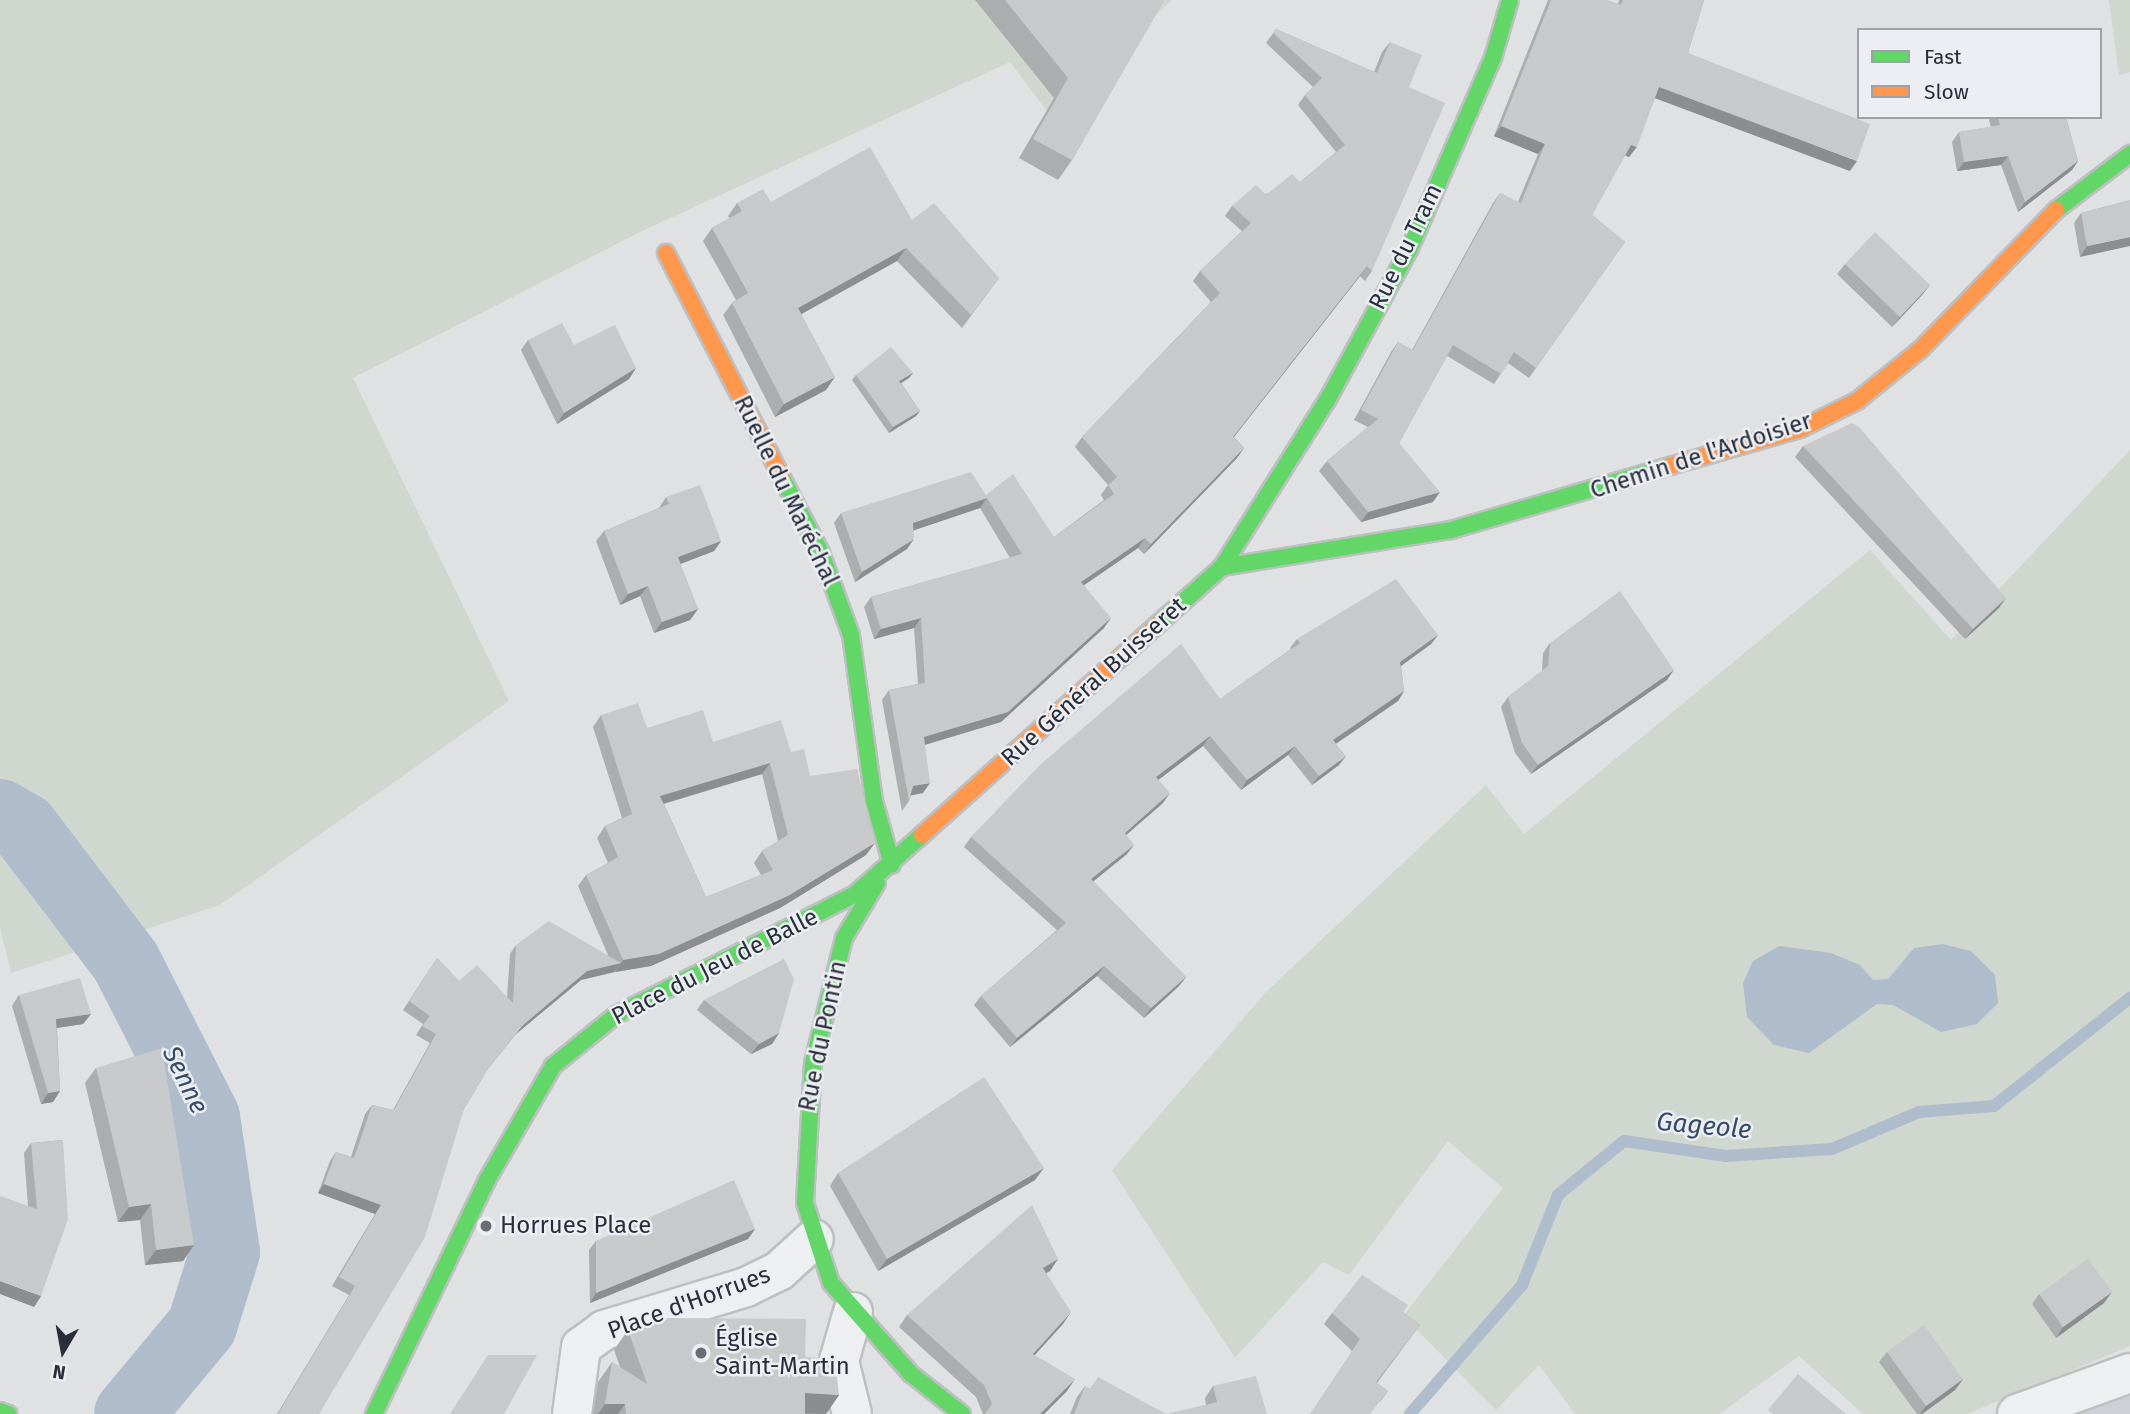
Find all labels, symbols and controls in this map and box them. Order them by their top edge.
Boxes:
legend [1857,28,2102,119]
text: Fast [1924,44,1962,70]
text: Slow [1924,79,1969,105]
street label: Rue du Tram [1363,179,1449,315]
street label: Ruelle du Maréchal [727,391,845,591]
street label: Chemin de l'Ardoisier [1587,407,1815,505]
street label: Rue Général Buisseret [996,591,1192,773]
street label: Place du Jeu de Balle [607,902,823,1032]
street label: Rue du Pontin [793,958,853,1114]
water label: Senne [155,1041,215,1119]
water label: Gageole [1655,1106,1753,1146]
place label: Horrues Place [500,1212,651,1240]
marker: Horrues Place [478,1218,494,1234]
street label: Place d'Horrues [604,1260,774,1346]
north arrow [28,1316,98,1386]
place label: Église Saint-Martin [715,1325,850,1381]
marker: Église Saint-Martin [693,1345,709,1361]
text: N [51,1360,67,1385]

